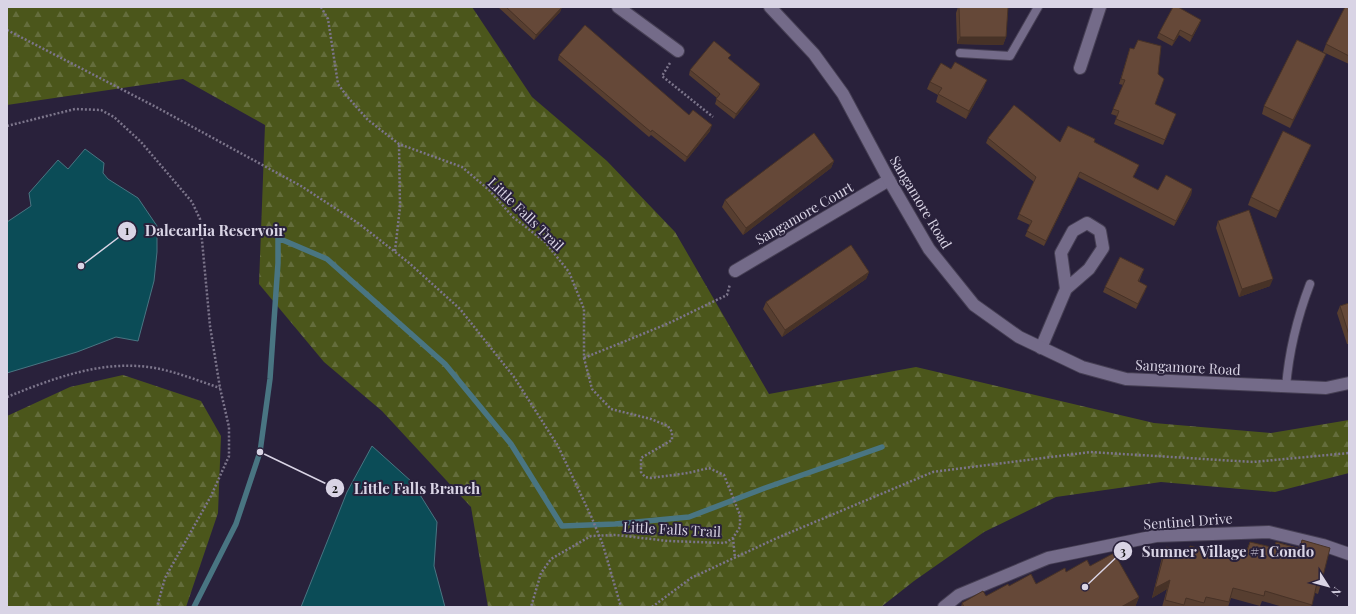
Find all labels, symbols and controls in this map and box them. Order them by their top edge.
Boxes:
street label: Sangamore Road [886,152,956,252]
street label: Little Falls Trail [484,173,568,255]
street label: Sangamore Court [752,177,857,249]
callout: Dalecarlia Reservoir [117,217,294,244]
text: Dalecarlia Reservoir [145,220,285,240]
text: 1 [125,222,130,238]
street label: Sangamore Road [1135,355,1241,379]
callout: Little Falls Branch [325,475,488,502]
text: Little Falls Branch [354,478,480,498]
text: 2 [332,480,338,496]
street label: Sentinel Drive [1143,508,1233,534]
street label: Little Falls Trail [622,517,722,541]
callout: Sumner Village #1 Condo [1113,538,1323,565]
text: Sumner Village #1 Condo [1142,541,1314,561]
text: 3 [1120,543,1126,559]
north arrow [1308,566,1348,606]
text: N [1328,585,1345,600]

